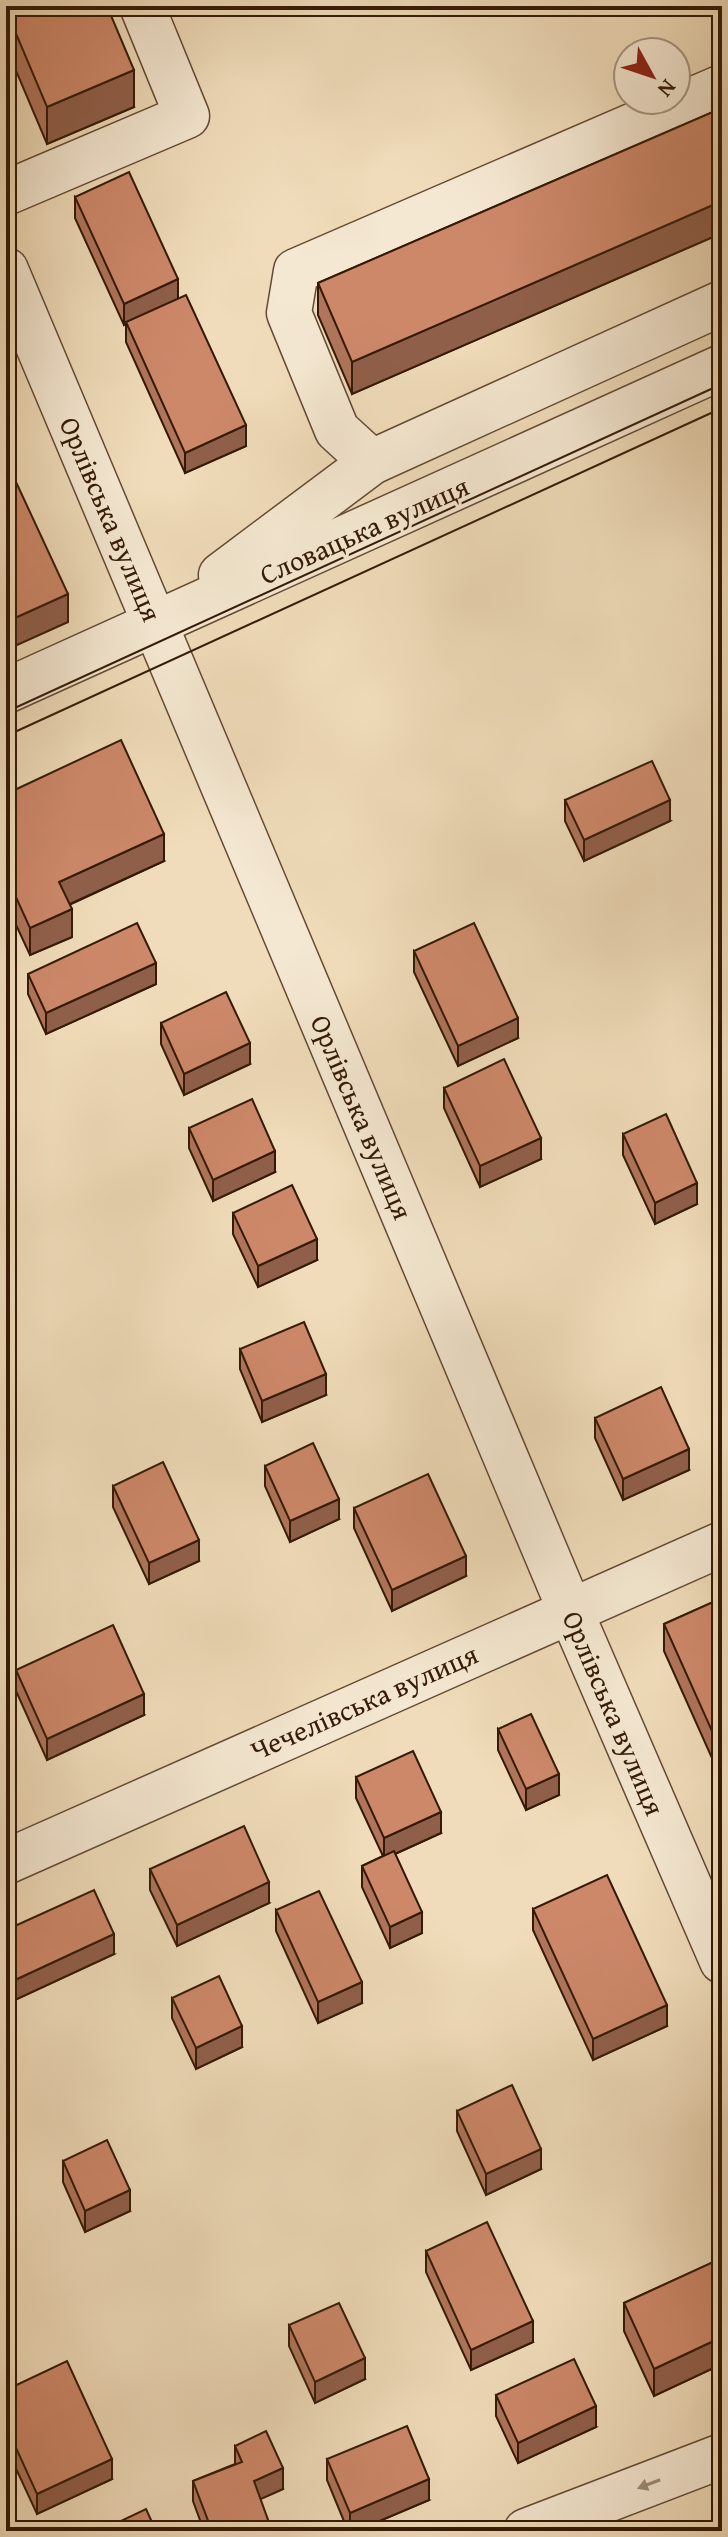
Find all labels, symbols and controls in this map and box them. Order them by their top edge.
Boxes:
north arrow [612,36,692,116]
text: N [650,73,684,105]
street label: Орлівська вулиця [50,410,173,628]
street label: Словацька вулиця [253,465,475,594]
street label: Орлівська вулиця [301,1008,424,1226]
street label: Орлівська вулиця [553,1604,676,1822]
street label: Чечелівська вулиця [243,1633,484,1770]
one-way arrow [637,2478,661,2491]

